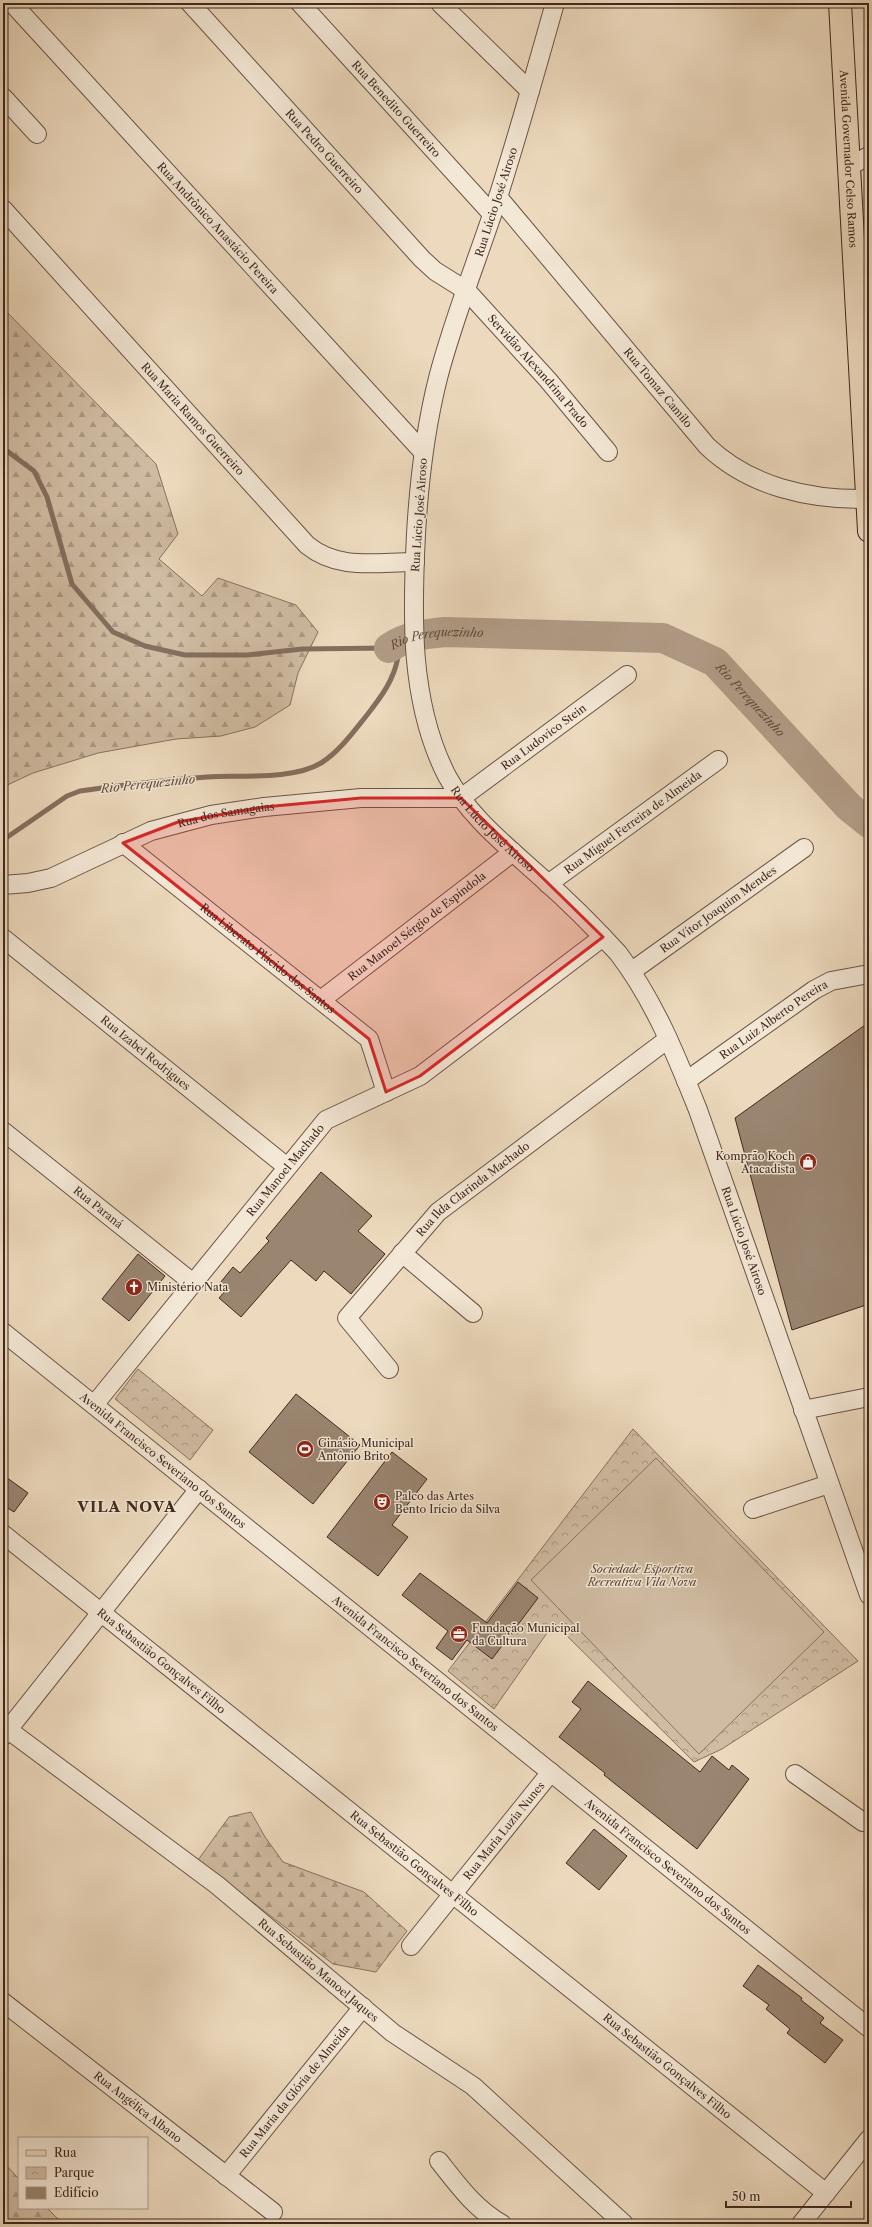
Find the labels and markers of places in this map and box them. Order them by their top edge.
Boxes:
place label: Komprão Koch Atacadista [715,1149,795,1176]
shop icon: Komprão Koch Atacadista [798,1152,818,1172]
church icon: Ministério Nata [124,1277,144,1297]
place label: Ministério Nata [147,1280,229,1294]
place label: Ginásio Municipal Antônio Brito [317,1436,414,1463]
sports icon: Ginásio Municipal Antônio Brito [295,1439,315,1459]
place label: Palco das Artes Bento Irício da Silva [395,1489,500,1516]
theatre icon: Palco das Artes Bento Irício da Silva [372,1492,392,1512]
place label: Fundação Municipal da Cultura [472,1621,580,1648]
office icon: Fundação Municipal da Cultura [449,1624,469,1644]

